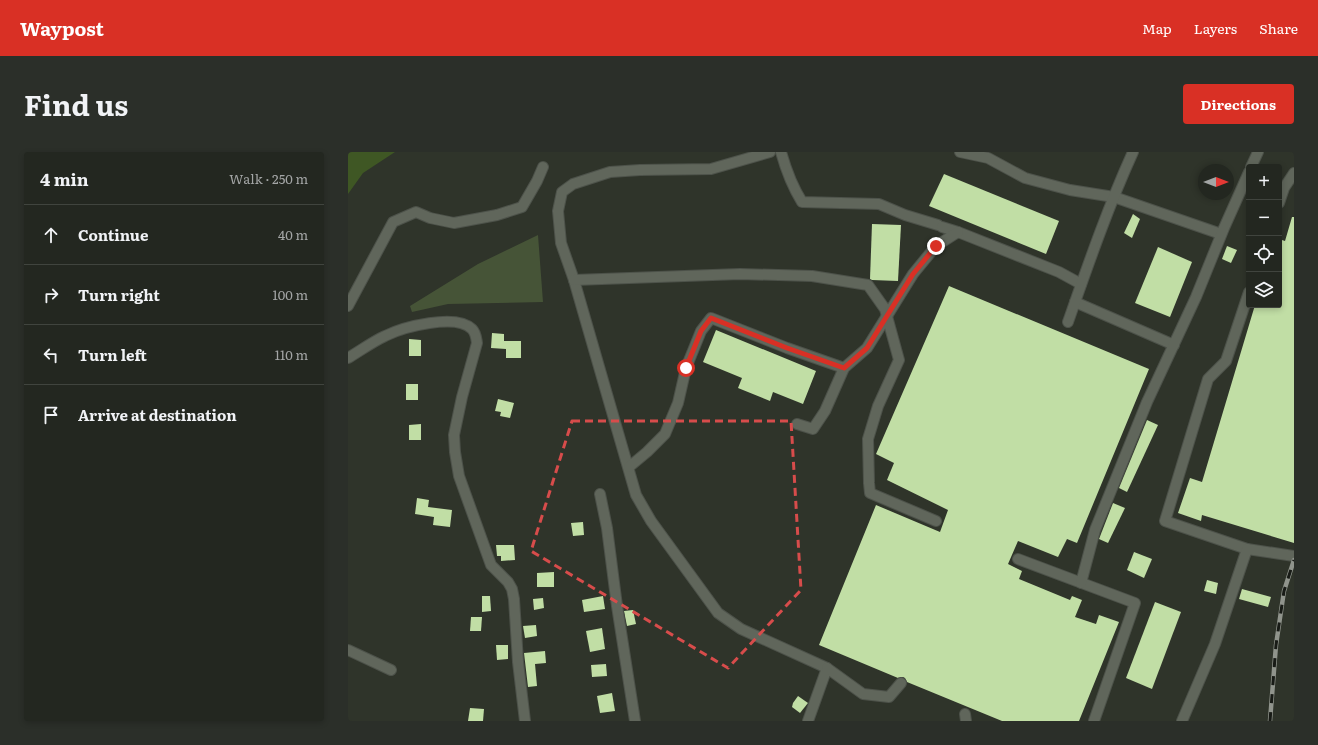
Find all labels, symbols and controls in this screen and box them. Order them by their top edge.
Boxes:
text: Waypost [20,14,104,42]
text: Map [1142,18,1172,38]
text: Layers [1194,18,1237,38]
text: Share [1259,18,1298,38]
text: Find us [24,83,128,125]
button: Directions [1183,84,1294,124]
north arrow [1198,164,1234,200]
map controls [1246,164,1282,308]
button: + [1246,164,1282,200]
text: 4 min [40,166,89,191]
text: Walk · 250 m [229,169,308,188]
button: − [1246,200,1282,236]
text: Continue [78,223,148,246]
icon: ahead [40,224,62,246]
text: 40 m [278,225,308,244]
button: locate [1246,236,1282,272]
route end [927,237,945,255]
button: layers [1246,272,1282,308]
text: Turn right [78,283,160,306]
icon: right [40,284,62,306]
text: 100 m [272,285,308,304]
text: Turn left [78,343,147,366]
icon: left [40,344,62,366]
text: 110 m [275,345,308,364]
route start [677,359,695,377]
text: Arrive at destination [78,403,237,426]
icon: arrive [40,404,62,426]

